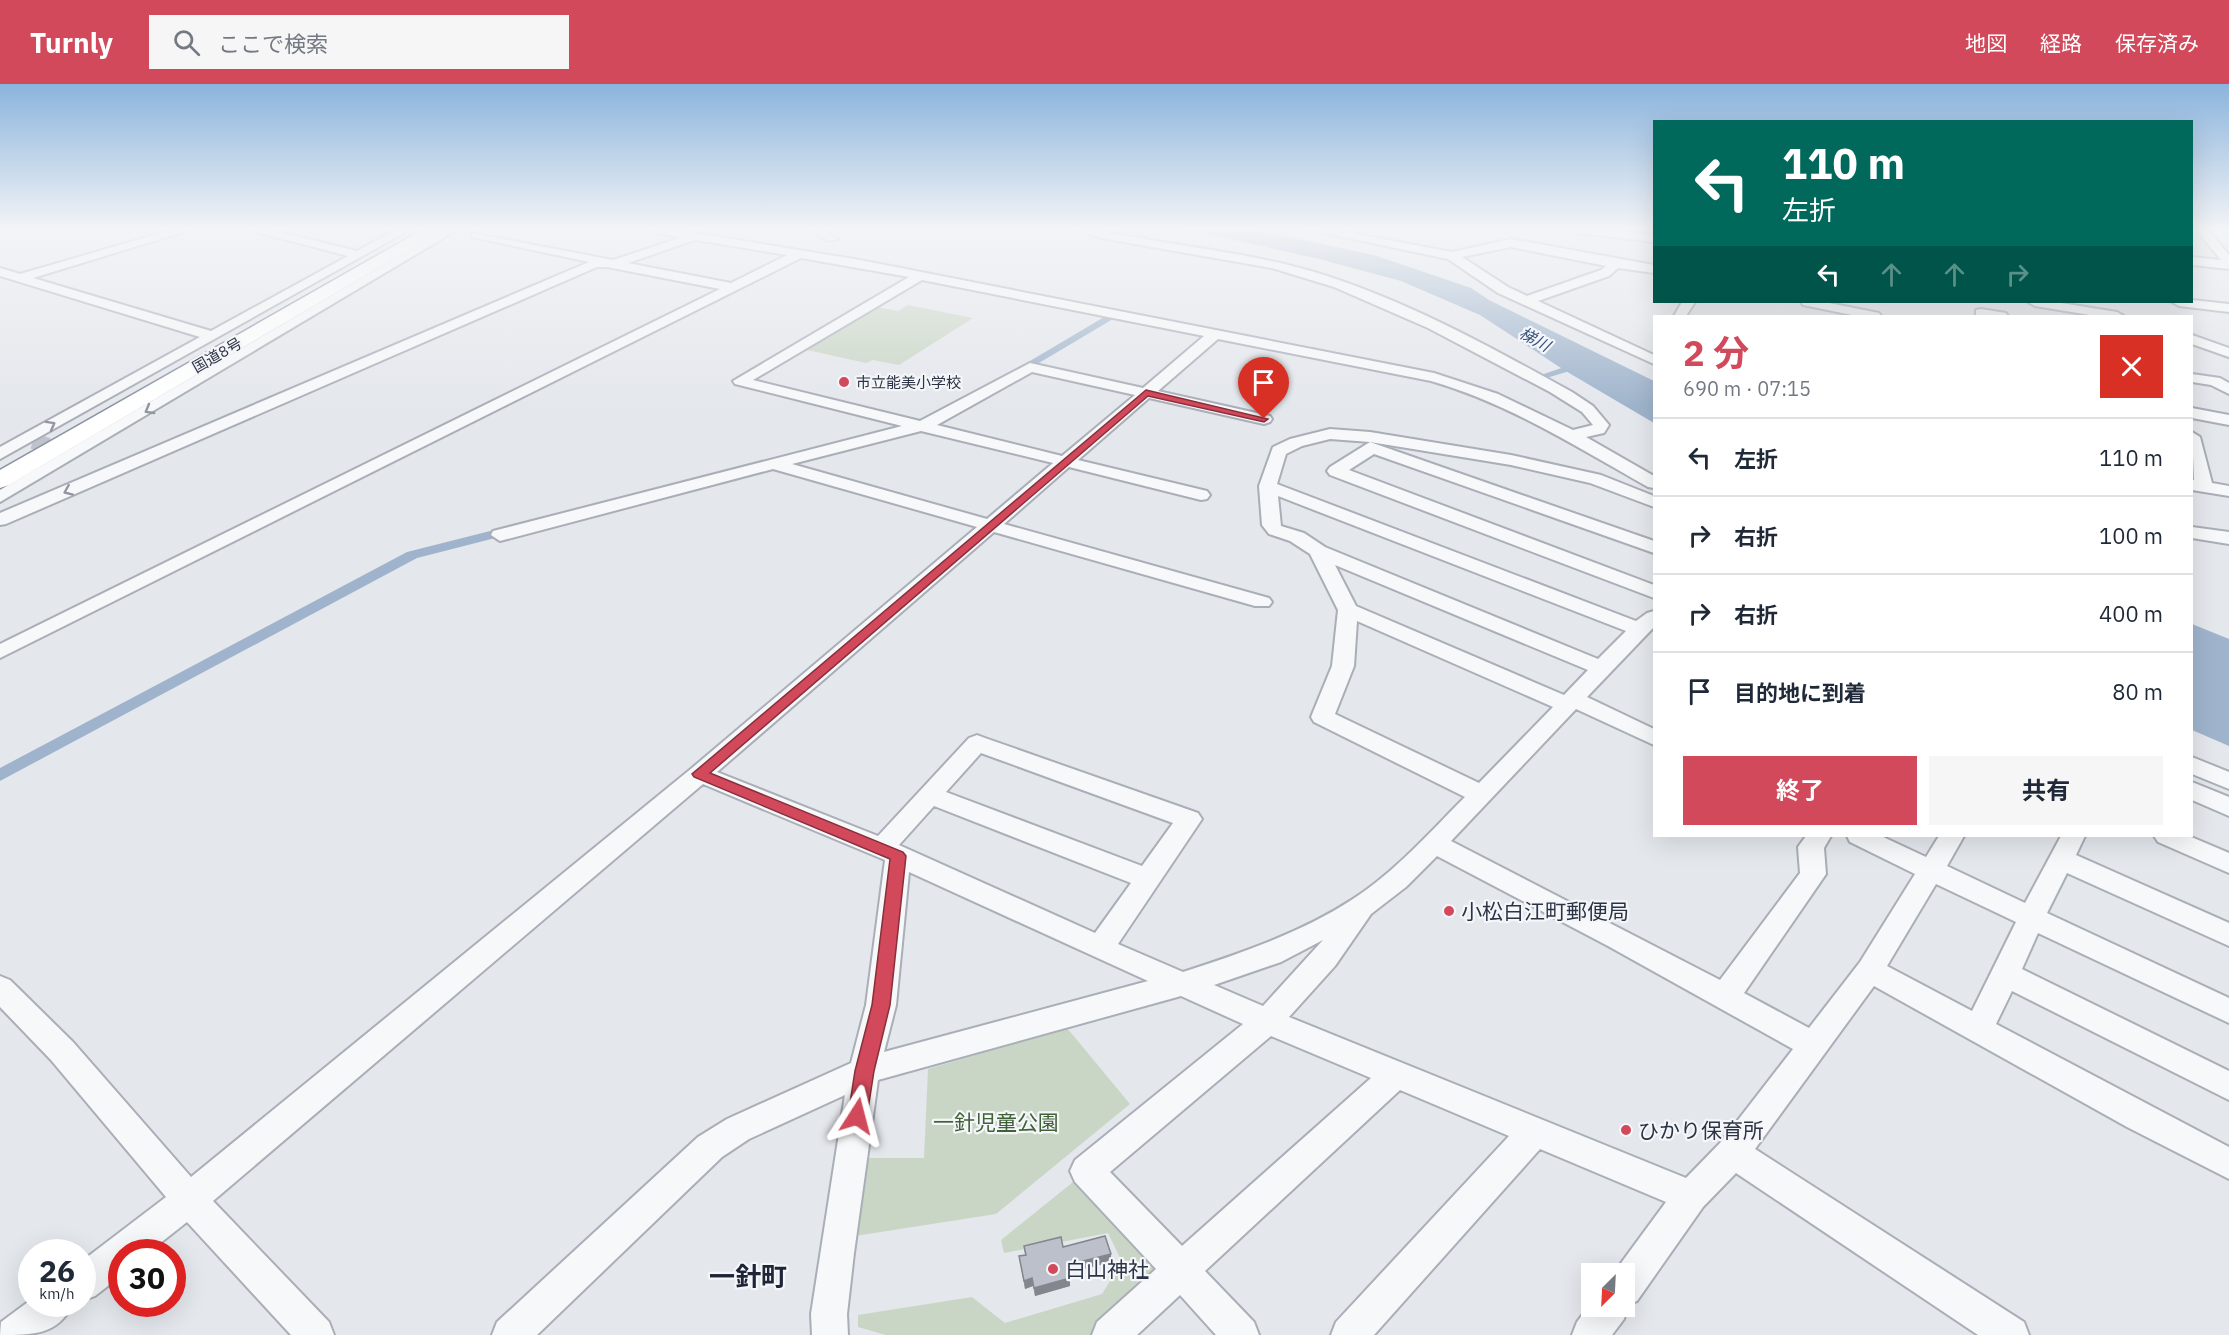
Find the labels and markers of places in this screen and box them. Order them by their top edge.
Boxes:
pin [1238,357,1289,419]
place label: 市立能美小学校 [856,373,961,392]
marker: 市立能美小学校 [837,375,851,389]
place label: 小松白江町郵便局 [1461,897,1629,925]
marker: 小松白江町郵便局 [1442,904,1456,918]
place label: ひかり保育所 [1638,1116,1764,1144]
marker: ひかり保育所 [1619,1123,1633,1137]
place label: 白山神社 [1065,1255,1149,1283]
marker: 白山神社 [1046,1262,1060,1276]

